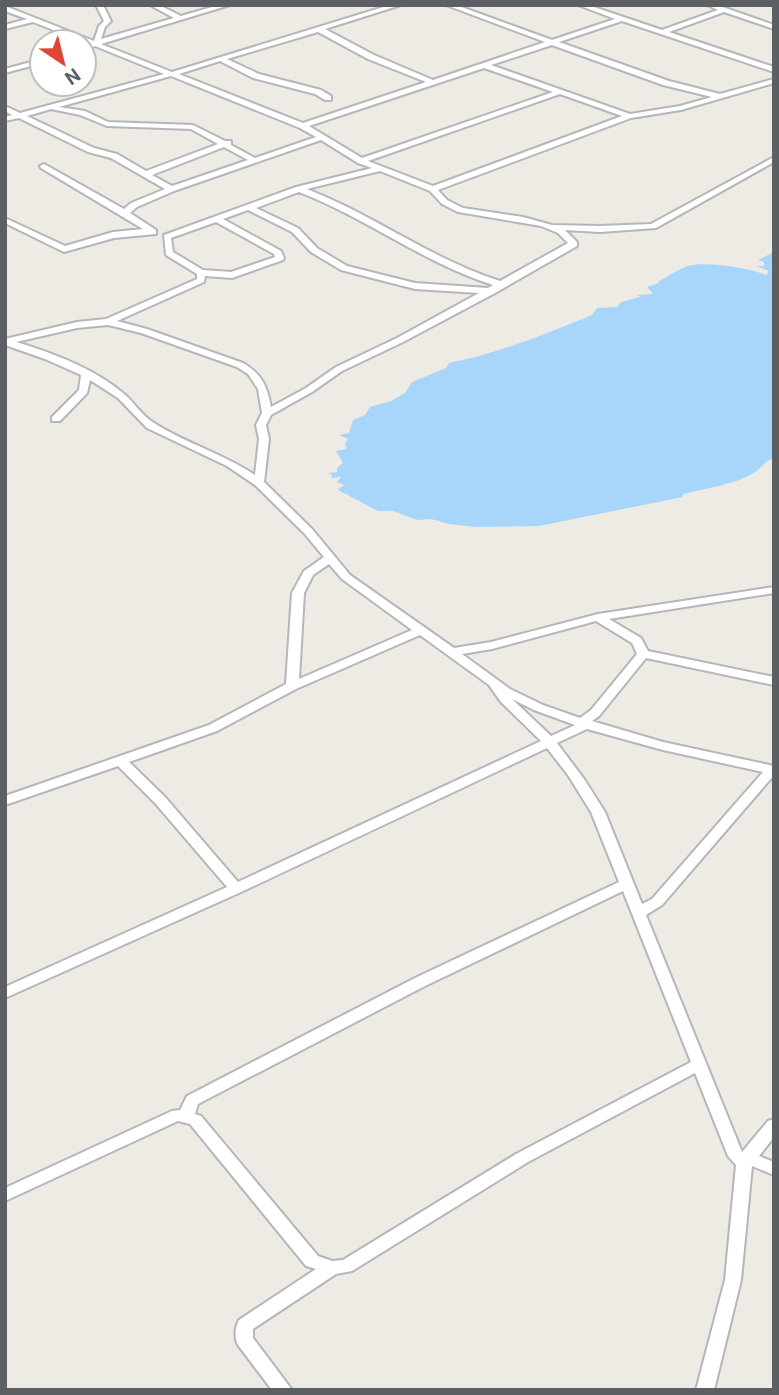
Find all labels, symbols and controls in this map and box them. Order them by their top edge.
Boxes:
north arrow [28,28,98,98]
text: N [60,63,85,90]

